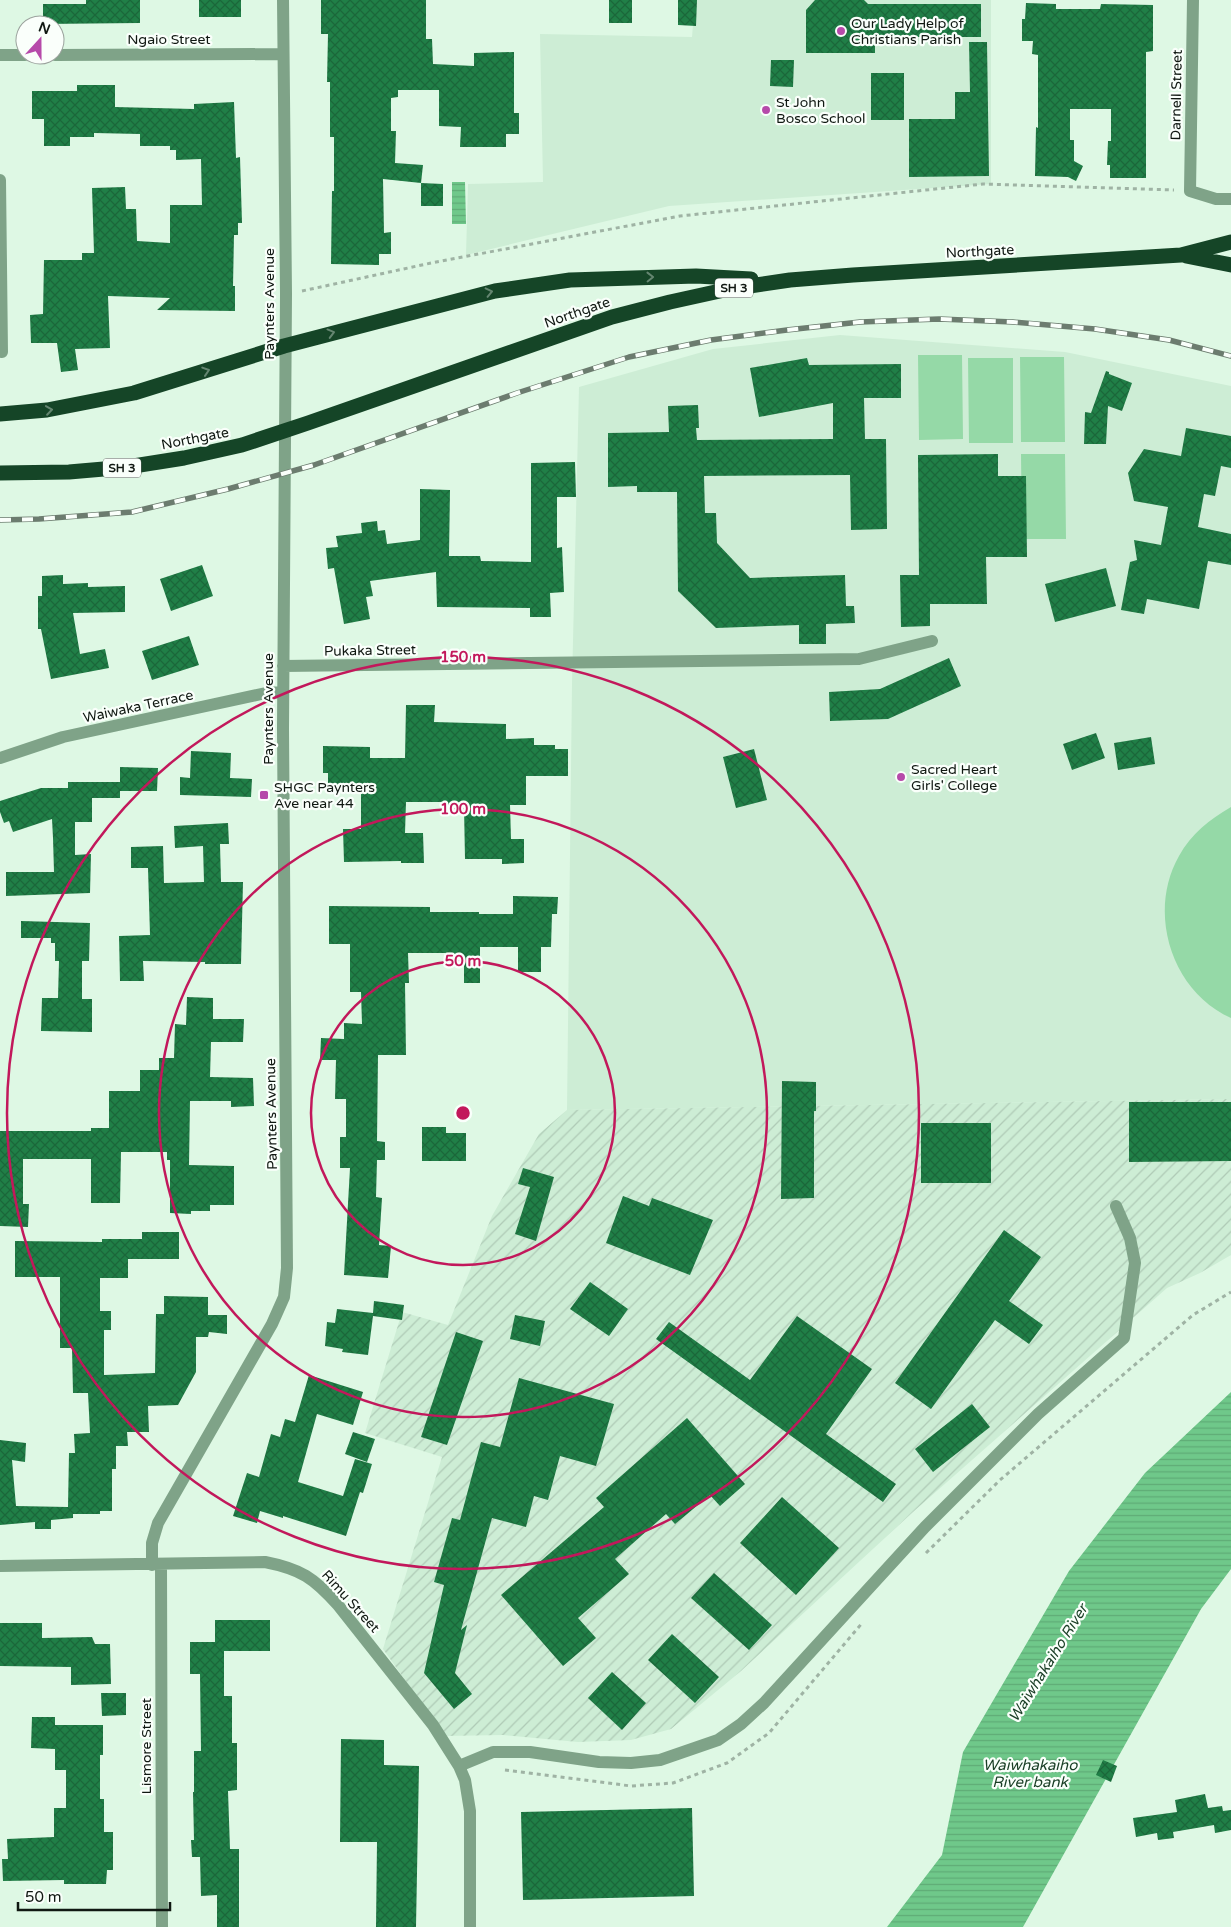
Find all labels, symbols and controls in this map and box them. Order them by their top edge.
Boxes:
north arrow [15,15,65,65]
place label: Our Lady Help of Christians Parish [851,15,964,48]
text: N [36,18,53,38]
marker: Our Lady Help of Christians Parish [835,25,847,37]
street label: Ngaio Street [127,31,211,48]
street label: Darnell Street [1167,49,1186,140]
place label: St John Bosco School [776,94,866,127]
marker: St John Bosco School [760,104,772,116]
street label: Northgate [945,241,1015,262]
street label: Paynters Avenue [261,248,278,360]
one-way arrow [646,272,654,282]
road number: SH 3 [715,278,753,298]
one-way arrow [484,287,493,298]
street label: Northgate [542,293,612,332]
one-way arrow [327,328,336,339]
one-way arrow [201,367,210,377]
one-way arrow [44,405,53,415]
street label: Northgate [160,424,230,453]
road number: SH 3 [103,458,141,478]
street label: Pukaka Street [324,641,417,660]
text: 150 m [440,648,486,666]
street label: Paynters Avenue [260,653,277,765]
street label: Waiwaka Terrace [81,686,195,726]
place label: Sacred Heart Girls' College [911,761,998,794]
marker: Sacred Heart Girls' College [895,771,907,783]
place label: SHGC Paynters Ave near 44 [274,779,375,812]
marker: SHGC Paynters Ave near 44 [258,789,270,801]
text: 100 m [440,800,486,818]
text: 50 m [445,952,481,970]
street label: Paynters Avenue [262,1058,281,1170]
centre of rings [454,1104,472,1122]
street label: Rimu Street [318,1567,384,1637]
water label: Waiwhakaiho River [1005,1599,1093,1725]
street label: Lismore Street [138,1697,155,1794]
water label: Waiwhakaiho River bank [983,1756,1078,1791]
scale bar [18,1880,170,1912]
text: 50 m [25,1888,62,1906]

